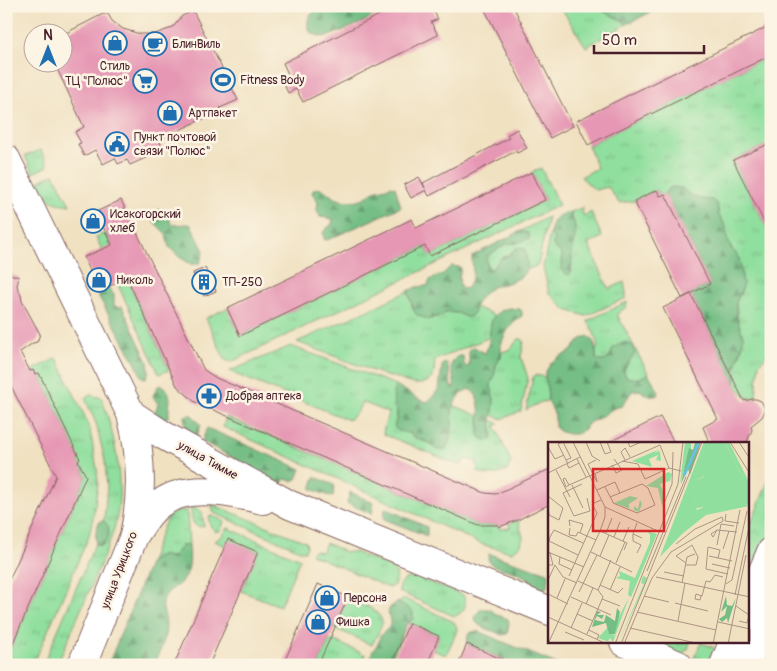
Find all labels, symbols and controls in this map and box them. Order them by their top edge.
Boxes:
north arrow [22,22,72,72]
scale bar [594,22,704,54]
text: N [43,27,53,44]
shop icon: Стиль [102,30,128,56]
cafe icon: БлинВиль [142,31,168,57]
text: 50 m [602,31,637,50]
place label: БлинВиль [172,37,221,52]
place label: Стиль [100,59,130,74]
sports icon: Fitness Body [210,67,236,93]
supermarket icon: ТЦ "Полюс" [132,68,158,94]
place label: Fitness Body [240,73,304,88]
place label: ТЦ "Полюс" [65,74,128,89]
shop icon: Артпакет [157,100,183,126]
place label: Артпакет [188,106,237,121]
place label: Пункт почтовой связи "Полюс" [134,130,217,159]
public building icon: Пункт почтовой связи "Полюс" [104,131,130,157]
place label: Исакогорский хлеб [110,207,181,236]
shop icon: Исакогорский хлеб [80,208,106,234]
shop icon: Николь [86,267,112,293]
building icon: ТП-250 [191,269,217,295]
place label: Николь [116,273,153,288]
place label: ТП-250 [222,275,262,290]
pharmacy icon: Добрая аптека [196,383,222,409]
place label: Добрая аптека [225,389,302,404]
street label: улица Тимме [174,437,240,483]
inset map [548,442,750,644]
street label: улица Урицкого [98,529,141,612]
shop icon: Персона [314,585,340,611]
place label: Персона [344,591,387,606]
shop icon: Фишка [305,609,331,635]
place label: Фишка [336,615,370,630]

